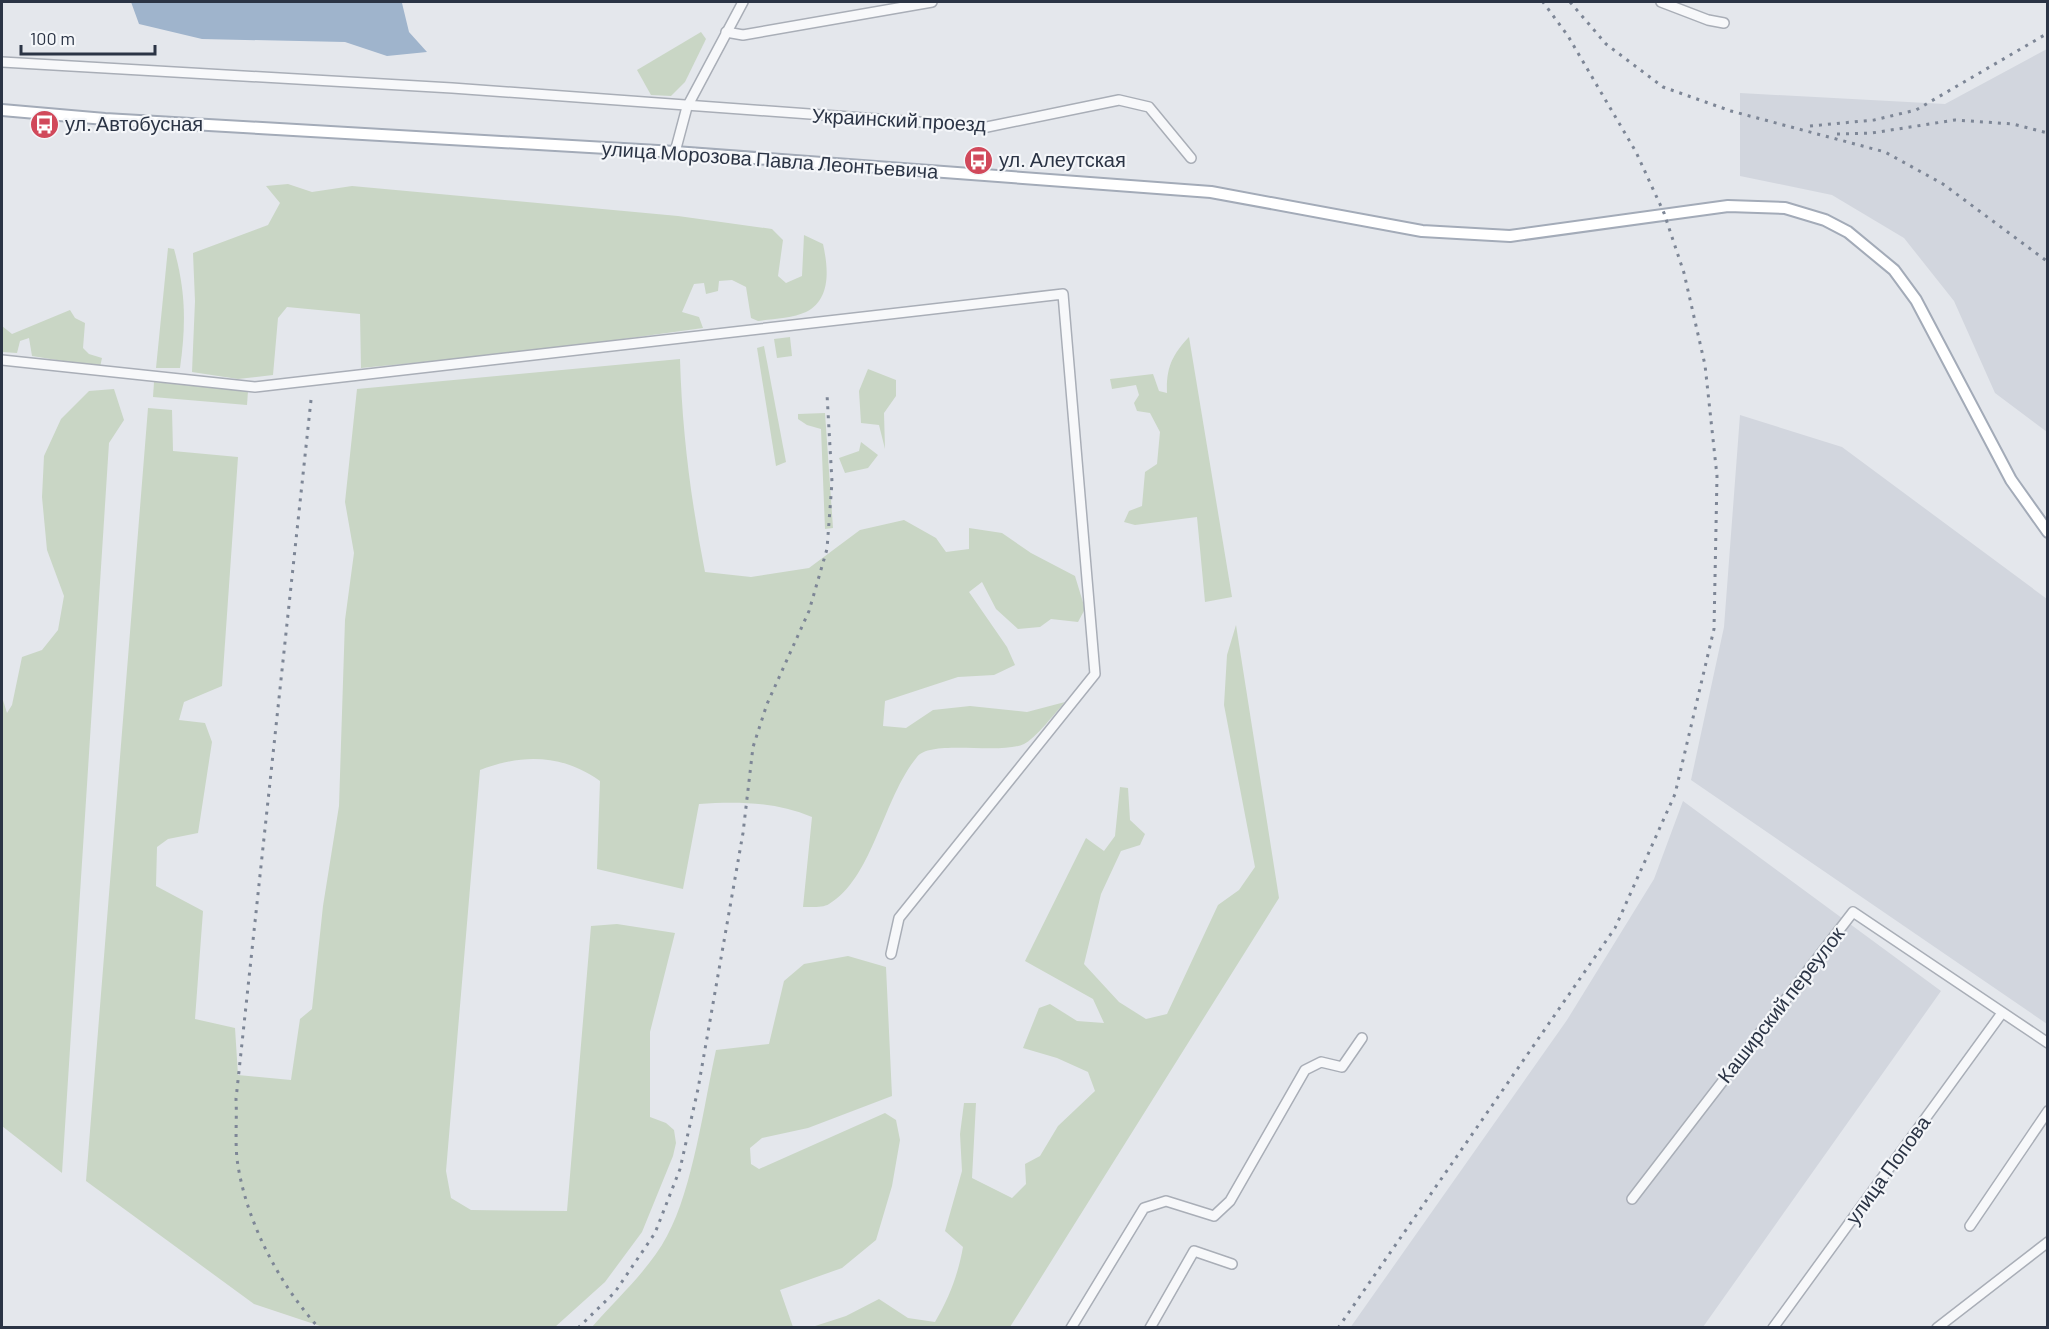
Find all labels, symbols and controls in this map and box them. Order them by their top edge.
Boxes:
scale bar [21,18,154,56]
text: 100 m [30,27,75,49]
street label: Украинский проезд [811,102,987,136]
bus stop icon: ул. Автобусная [28,108,60,140]
place label: ул. Автобусная [65,111,203,135]
street label: улица Морозова Павла Леонтьевича [601,135,940,183]
bus stop icon: ул. Алеутская [962,144,994,176]
place label: ул. Алеутская [999,147,1126,171]
street label: Каширский переулок [1712,921,1849,1087]
street label: улица Попова [1840,1110,1935,1228]

